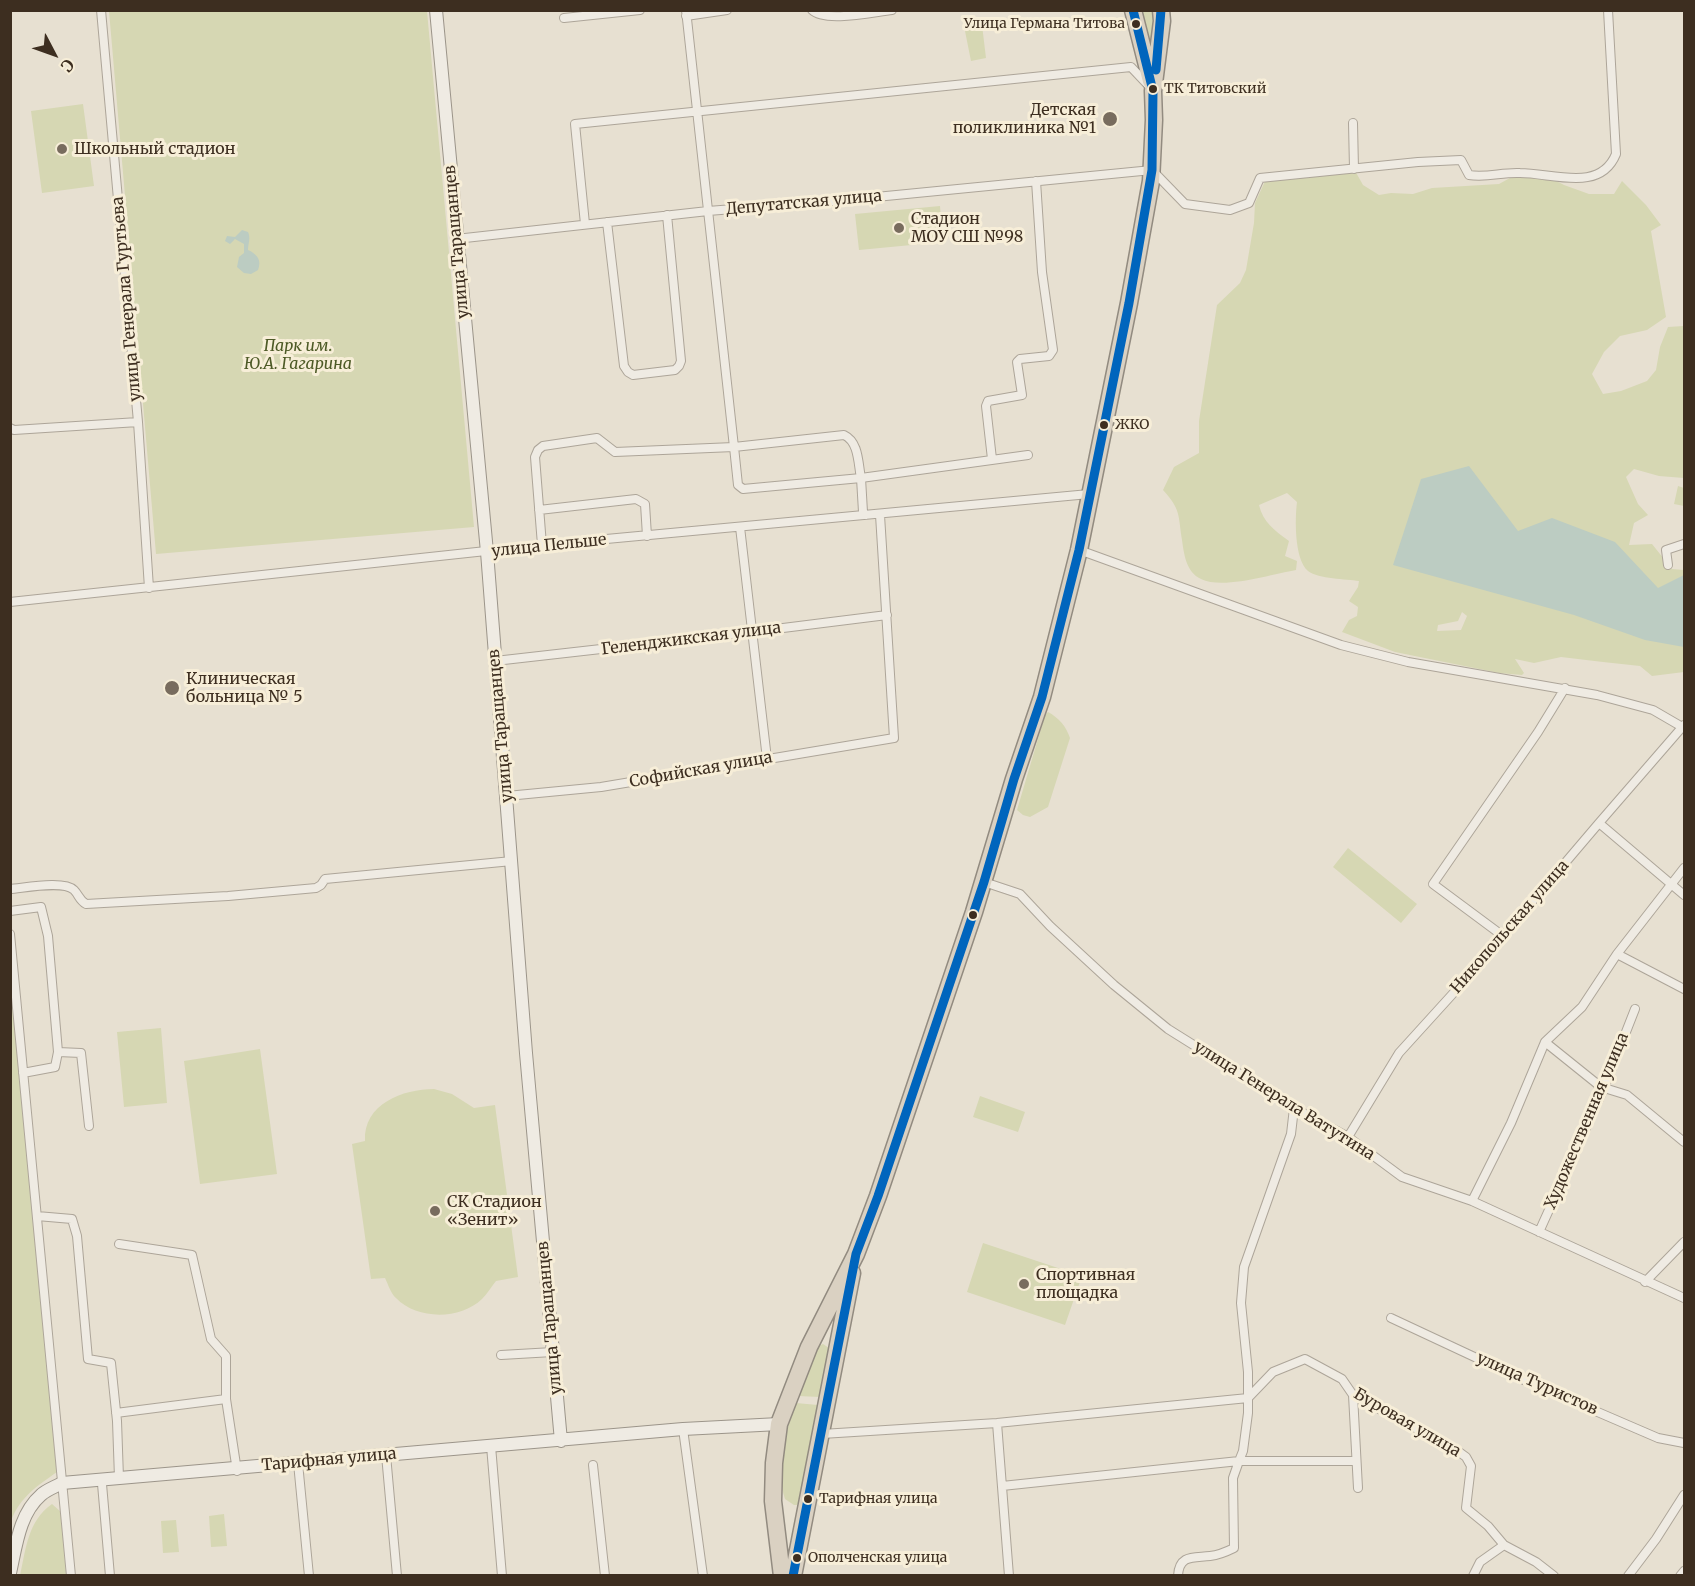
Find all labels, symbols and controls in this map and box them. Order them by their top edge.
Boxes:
place label: Улица Германа Титова [964,16,1125,32]
marker: Улица Германа Титова [1130,18,1142,30]
north arrow [24,24,84,84]
text: С [57,55,79,76]
place label: ТК Титовский [1164,81,1266,97]
marker: ТК Титовский [1147,83,1159,95]
place label: Детская поликлиника №1 [953,100,1096,138]
marker: Детская поликлиника №1 [1101,110,1119,128]
place label: Школьный стадион [74,139,236,159]
marker: Школьный стадион [55,142,69,156]
street label: улица Таращанцев [441,164,473,320]
street label: Депутатская улица [725,187,883,219]
street label: улица Генерала Гуртьева [108,196,146,402]
place label: Стадион МОУ СШ №98 [911,209,1023,247]
marker: Стадион МОУ СШ №98 [892,221,906,235]
park label: Парк им. Ю.А. Гагарина [244,336,352,374]
place label: ЖКО [1115,417,1149,433]
marker: ЖКО [1098,419,1110,431]
street label: улица Пельше [491,530,607,562]
street label: Геленджикская улица [600,618,782,660]
street label: улица Таращанцев [485,648,517,804]
place label: Клиническая больница № 5 [186,669,303,707]
marker: Клиническая больница № 5 [163,679,181,697]
street label: Софийская улица [628,748,774,792]
street label: Никопольская улица [1447,856,1573,998]
unlabelled marker [967,909,979,921]
street label: Художественная улица [1541,1030,1633,1212]
street label: улица Генерала Ватутина [1190,1037,1378,1165]
place label: СК Стадион «Зенит» [447,1192,542,1230]
marker: СК Стадион «Зенит» [428,1204,442,1218]
street label: улица Таращанцев [534,1240,566,1396]
place label: Спортивная площадка [1036,1265,1135,1303]
marker: Спортивная площадка [1017,1277,1031,1291]
street label: улица Туристов [1473,1349,1601,1419]
street label: Буровая улица [1350,1385,1464,1461]
street label: Тарифная улица [261,1445,397,1475]
place label: Тарифная улица [819,1491,938,1507]
marker: Тарифная улица [802,1493,814,1505]
place label: Ополченская улица [808,1550,947,1566]
marker: Ополченская улица [791,1552,803,1564]

